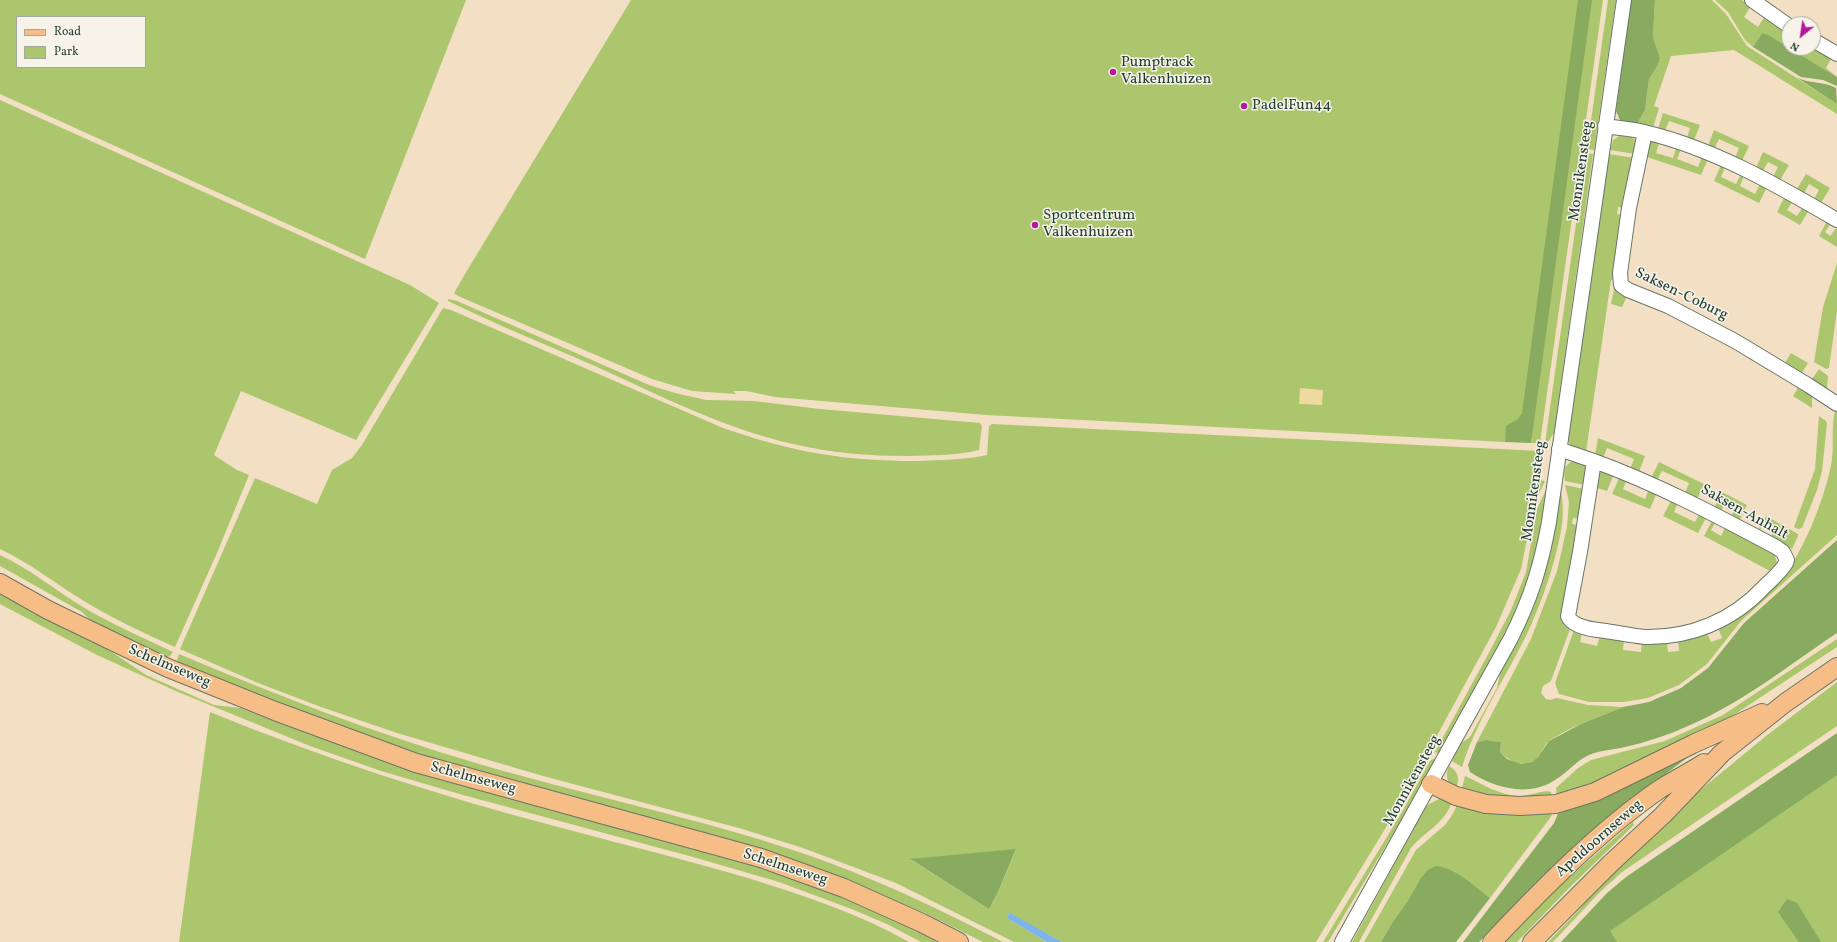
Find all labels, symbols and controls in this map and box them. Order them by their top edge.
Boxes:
legend [16,16,146,68]
north arrow [1781,16,1821,56]
text: Road [54,24,81,40]
text: N [1788,37,1802,54]
text: Park [54,44,79,60]
place label: Pumptrack Valkenhuizen [1121,54,1211,89]
marker: Pumptrack Valkenhuizen [1108,67,1118,77]
place label: PadelFun44 [1252,97,1332,115]
marker: PadelFun44 [1239,101,1249,111]
street label: Monnikensteeg [1566,119,1598,223]
place label: Sportcentrum Valkenhuizen [1043,207,1135,242]
marker: Sportcentrum Valkenhuizen [1030,220,1040,230]
street label: Saksen-Coburg [1632,265,1730,325]
street label: Monnikensteeg [1519,439,1551,543]
street label: Saksen-Anhalt [1697,482,1791,544]
street label: Schelmseweg [125,642,213,692]
street label: Monnikensteeg [1381,732,1445,830]
street label: Schelmseweg [428,759,518,799]
street label: Apeldoornseweg [1553,796,1647,882]
street label: Schelmseweg [740,846,830,890]

